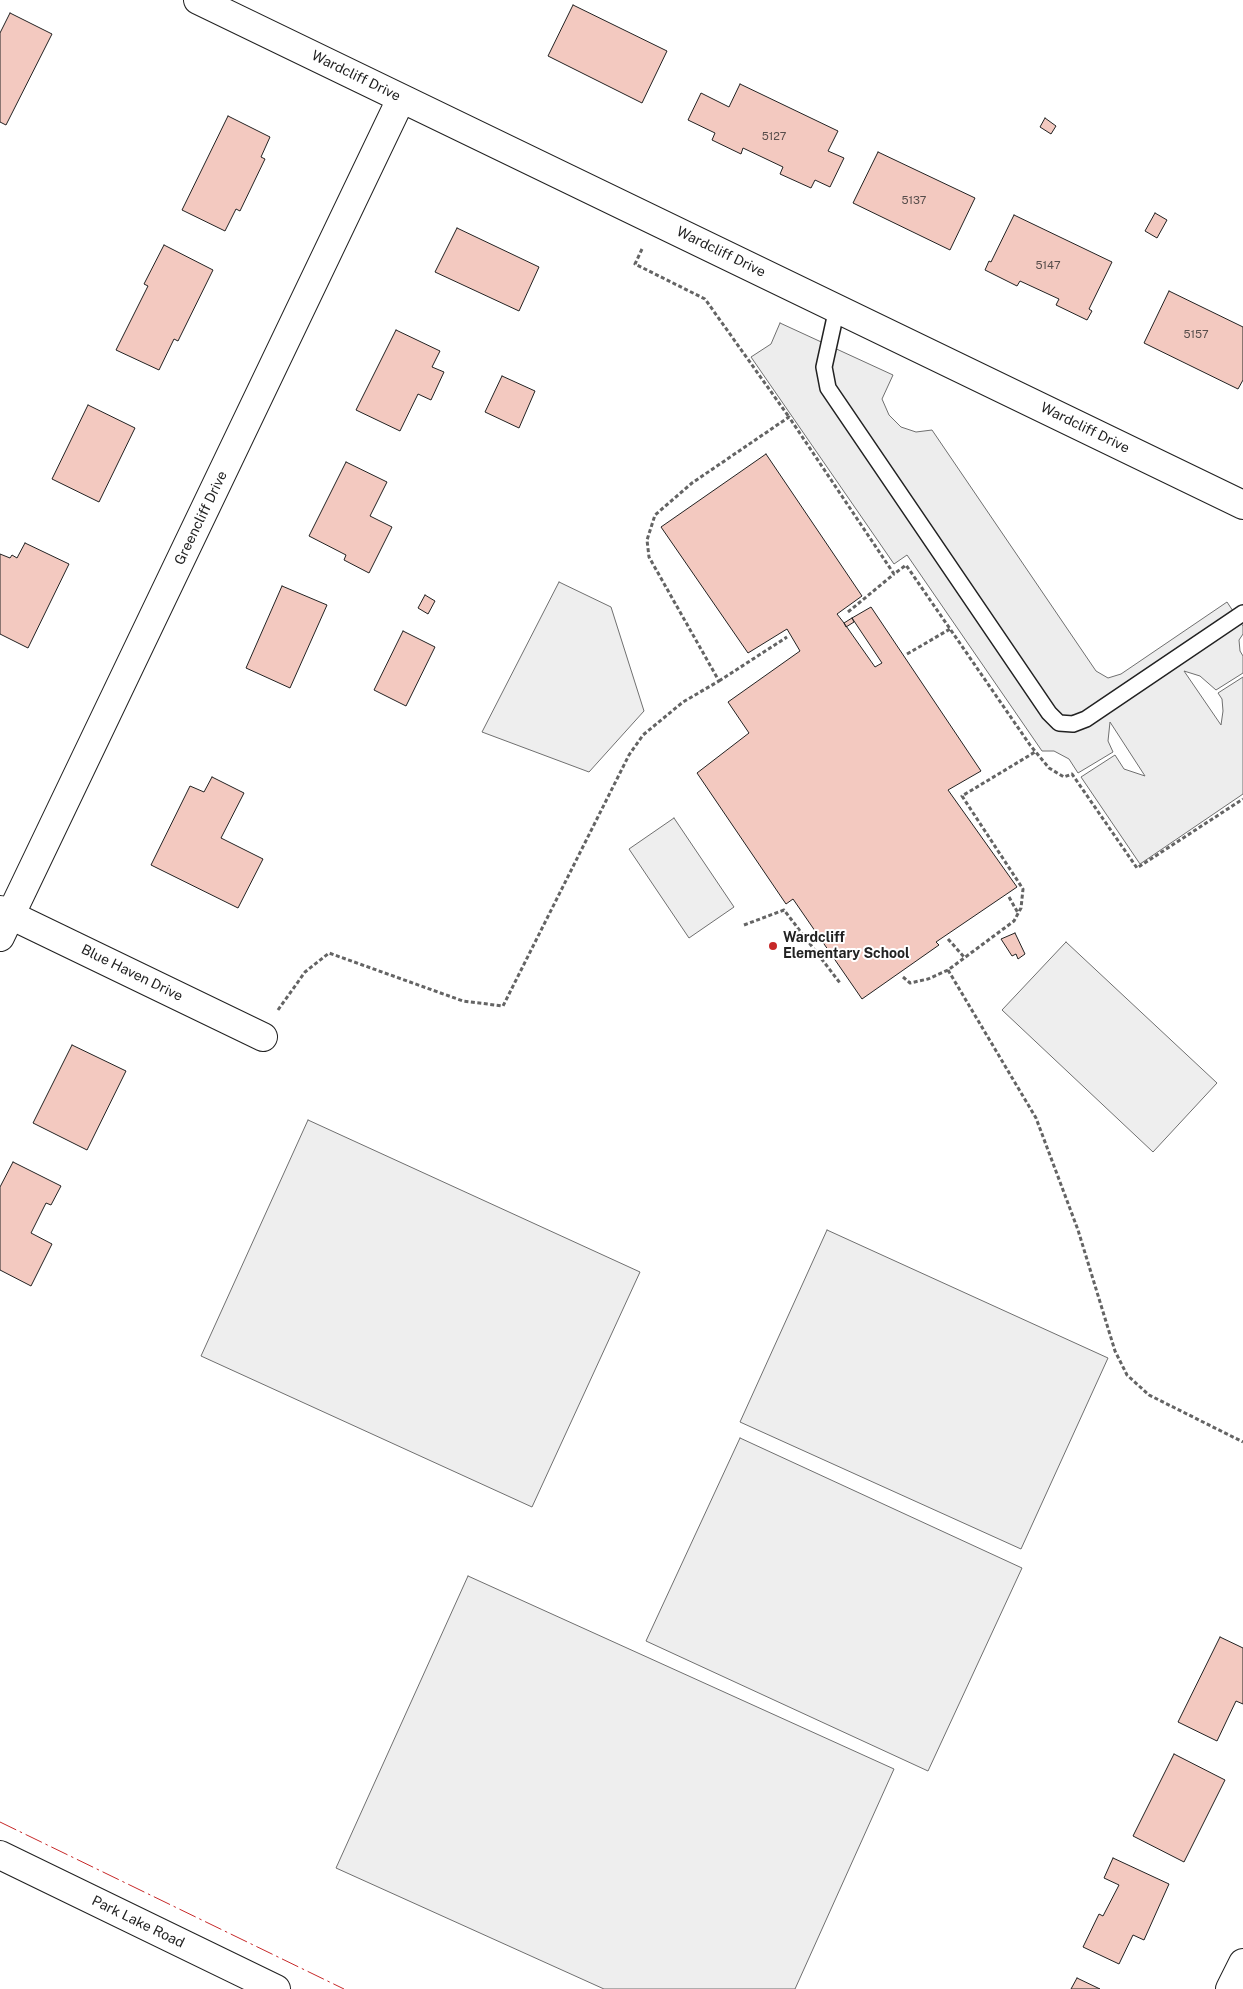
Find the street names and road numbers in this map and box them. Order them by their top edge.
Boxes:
street label: Wardcliff Drive [309,47,403,105]
street label: Wardcliff Drive [674,223,768,281]
street label: Wardcliff Drive [1038,399,1132,457]
street label: Greencliff Drive [171,468,231,568]
street label: Blue Haven Drive [78,941,186,1005]
street label: Park Lake Road [89,1892,187,1952]

